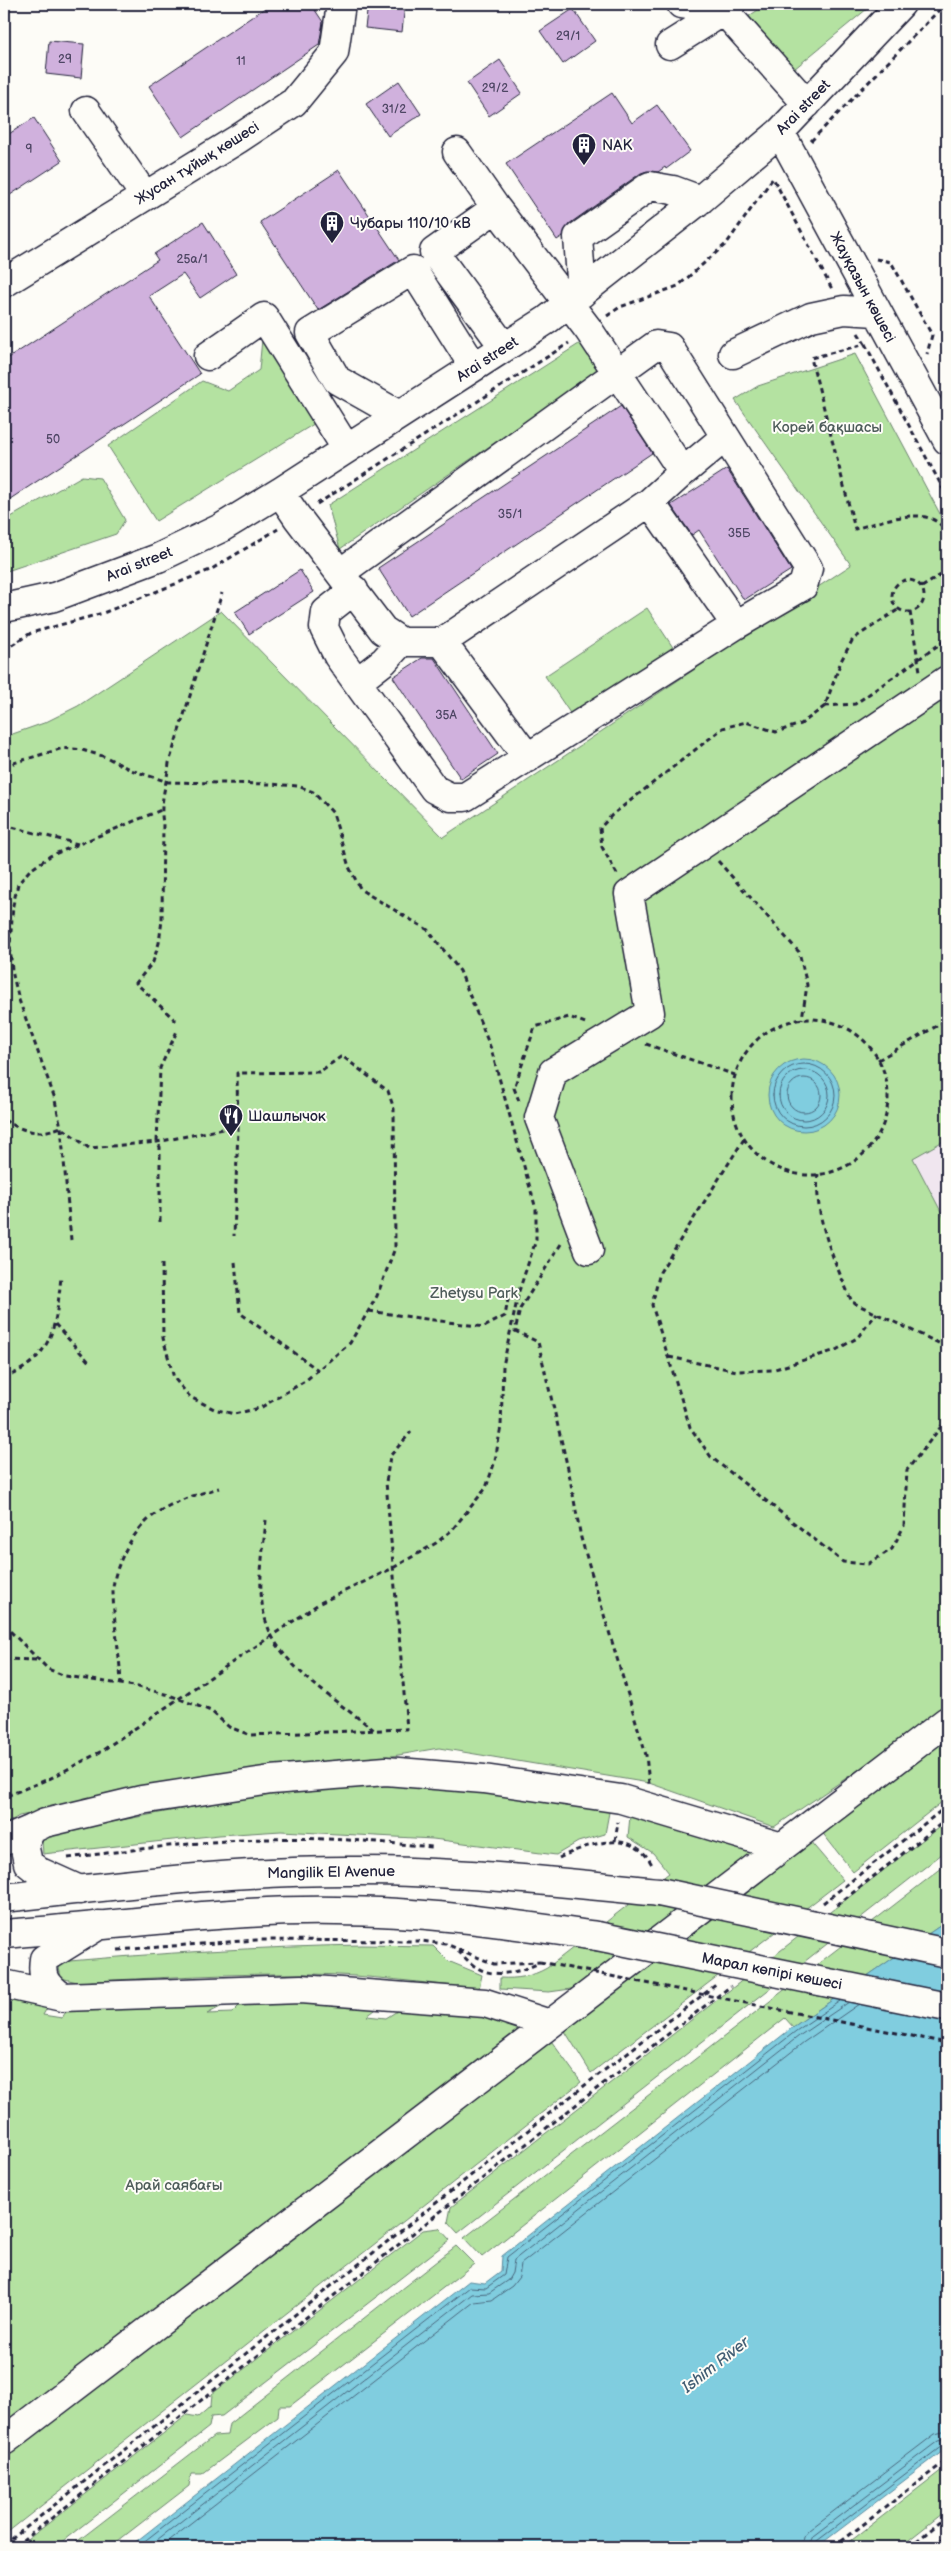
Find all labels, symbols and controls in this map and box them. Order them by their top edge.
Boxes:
house number: 29/1 [556,29,580,44]
house number: 29 [58,52,72,67]
house number: 11 [236,54,246,69]
street label: Arai street [772,75,835,139]
house number: 29/2 [482,81,508,96]
house number: 31/2 [382,102,406,117]
street label: Жусан тұйық көшесі [132,118,263,209]
building icon: NAK [571,132,597,166]
place label: NAK [602,136,632,155]
house number: 9 [26,142,33,157]
building icon: Чубары 110/10 кВ [319,210,345,244]
place label: Чубары 110/10 кВ [350,214,471,233]
street label: Жауқазын көшесі [825,229,900,346]
house number: 25а/1 [176,252,208,267]
street label: Arai street [453,332,522,386]
park label: Корей бақшасы [772,418,882,437]
house number: 50 [46,432,60,447]
house number: 35/1 [498,507,522,522]
house number: 35Б [728,526,751,541]
street label: Arai street [103,542,176,586]
house number: 35А [435,708,457,723]
restaurant icon: Шашлычок [218,1103,244,1137]
place label: Шашлычок [248,1107,326,1126]
park label: Zhetysu Park [429,1284,518,1303]
street label: Mangilik El Avenue [267,1862,395,1883]
street label: Марал көпірі көшесі [700,1949,844,1994]
park label: Арай саябағы [125,2176,222,2195]
water label: Ishim River [678,2332,754,2398]

